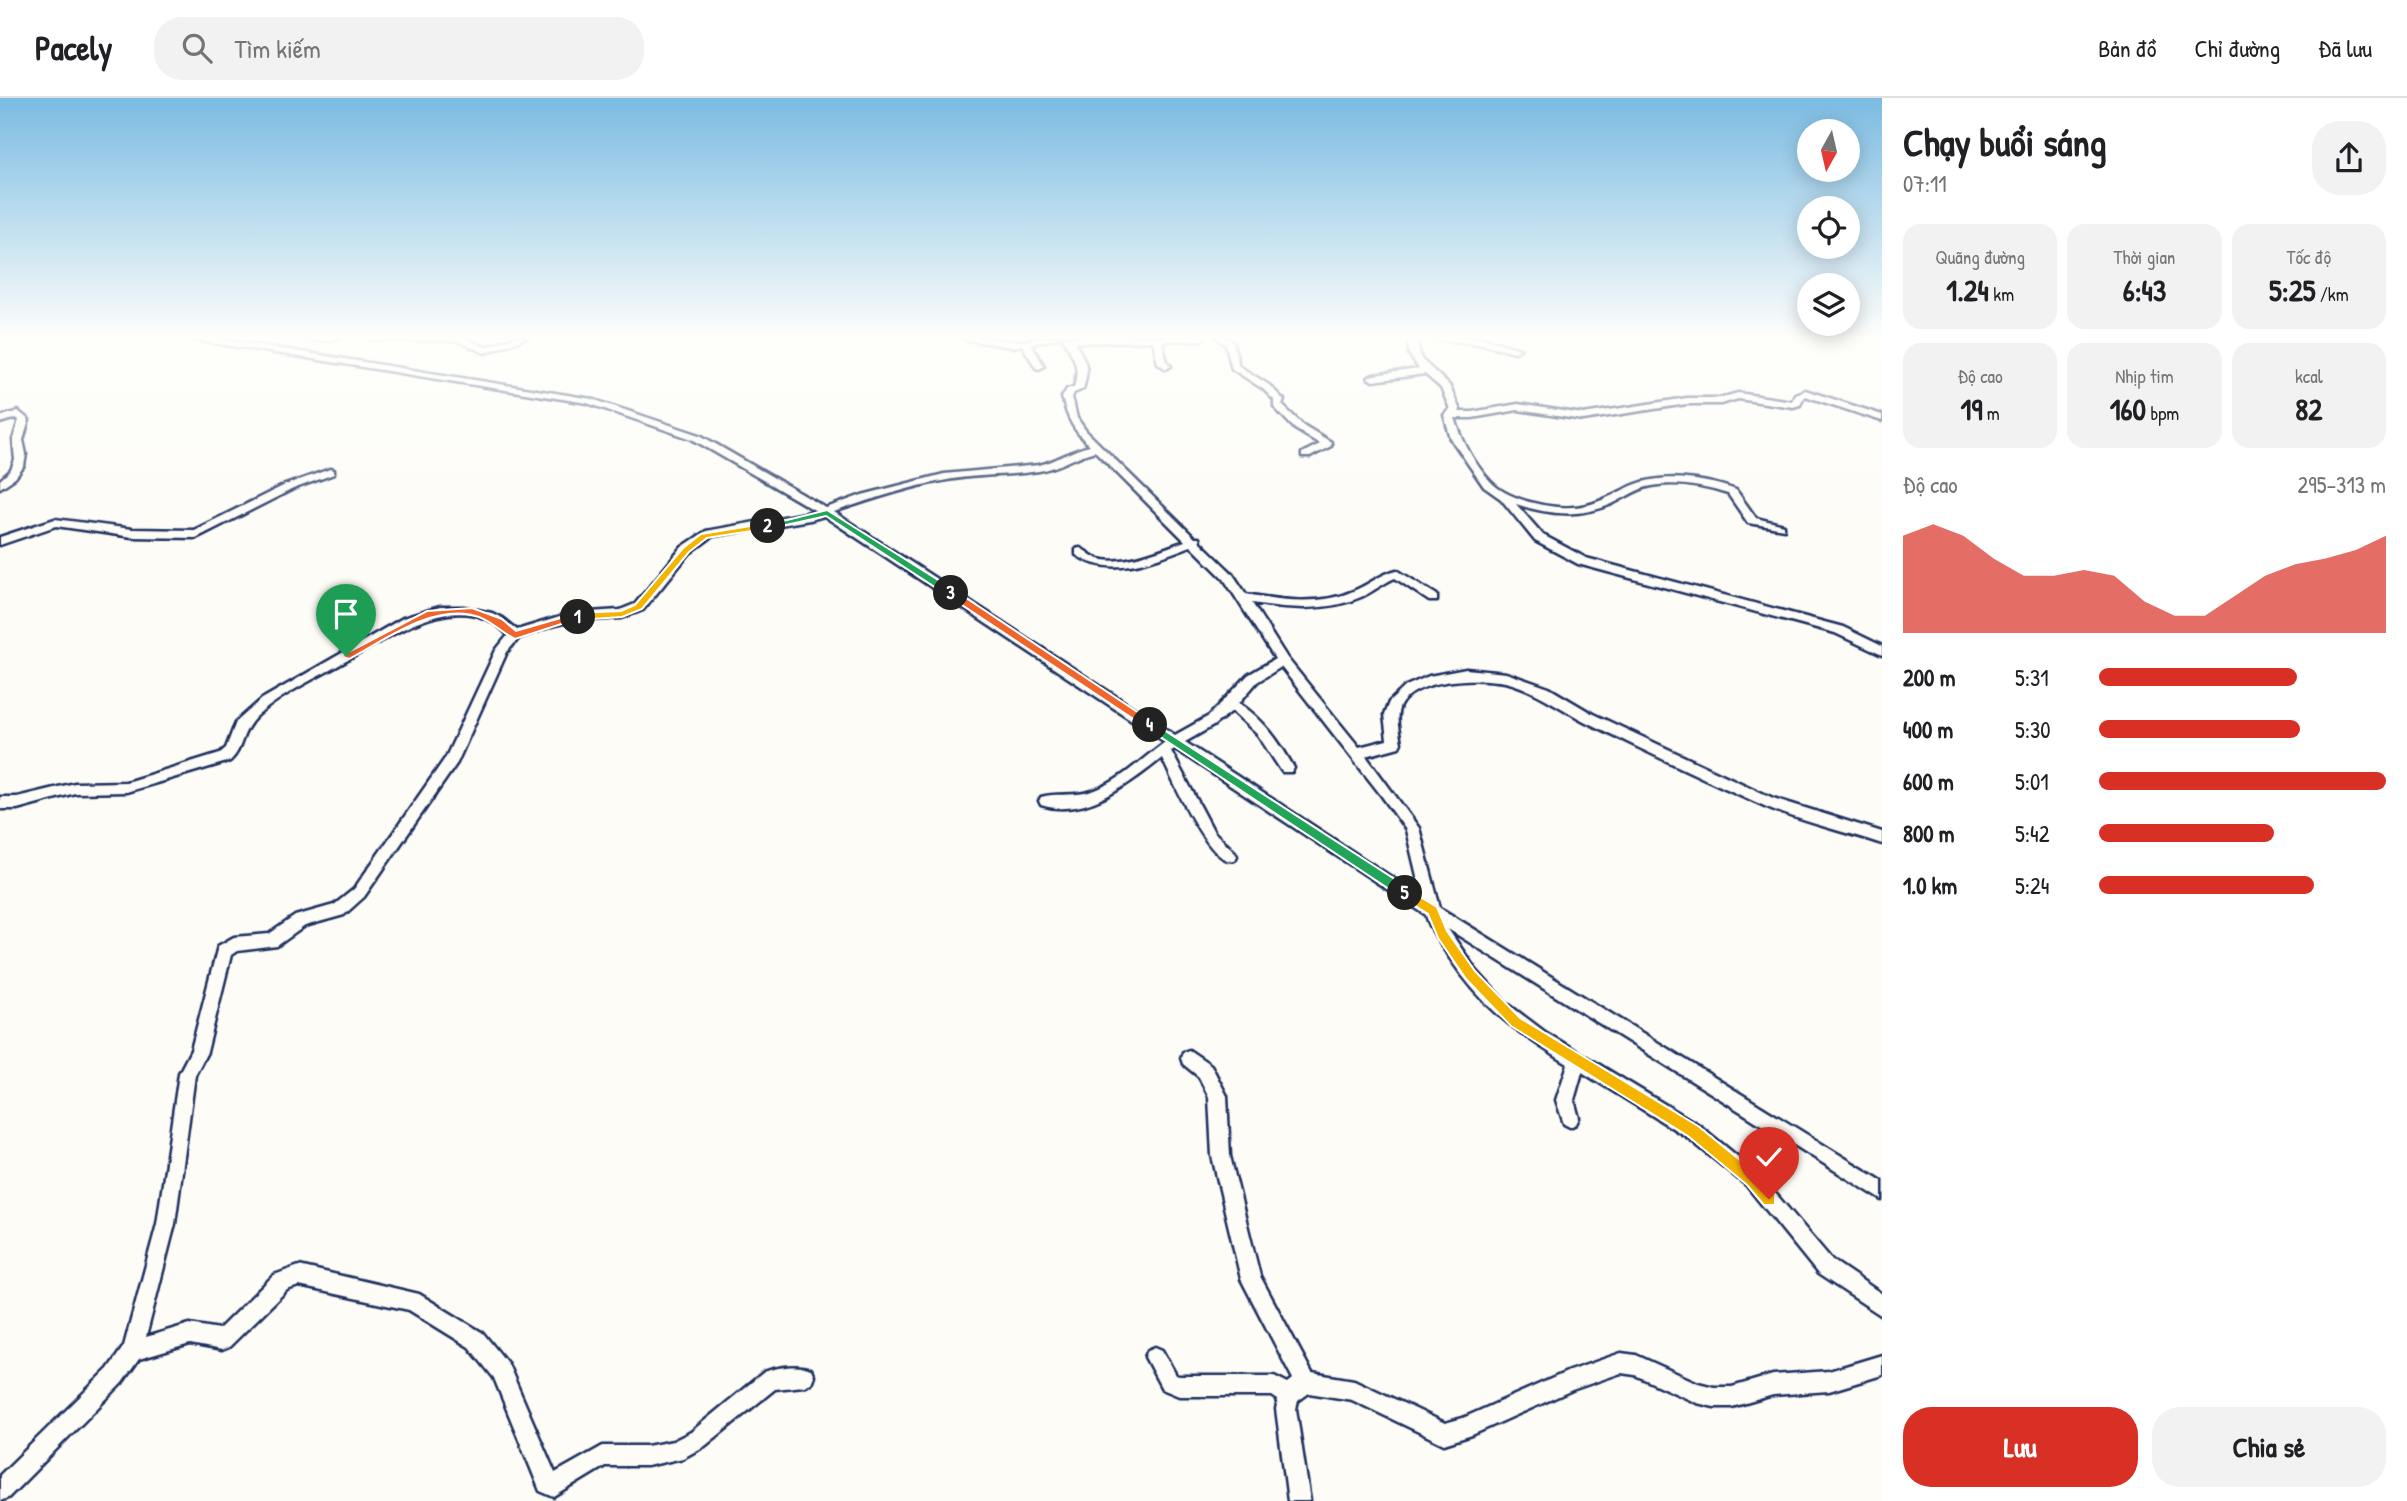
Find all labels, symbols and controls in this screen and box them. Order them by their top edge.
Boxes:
search box [154,17,644,80]
text: Pacely [35,26,112,70]
icon: search [178,29,216,67]
text: Tìm kiếm [234,31,321,66]
text: Bản đồ [2098,32,2157,64]
text: Chỉ đường [2195,32,2280,64]
text: Đã lưu [2318,32,2372,64]
text: Chạy buổi sáng [1903,116,2107,168]
north arrow [1797,119,1860,182]
map controls [1797,119,1860,336]
button: share [2312,121,2386,195]
text: 07:11 [1903,168,1947,199]
button: locate [1797,196,1860,259]
text: Quãng đường [1935,244,2025,270]
text: Thời gian [2114,244,2175,270]
text: Tốc độ [2287,244,2331,270]
text: 1.24 [1946,270,1989,310]
text: 6:43 [2123,270,2166,310]
text: 5:25 [2269,270,2315,310]
button: layers [1797,273,1860,336]
text: km [1989,281,2014,307]
text: /km [2315,281,2349,307]
text: Độ cao [1958,363,2003,389]
text: Nhịp tim [2115,363,2174,389]
text: kcal [2295,363,2323,389]
text: 19 [1961,389,1982,429]
text: 160 [2110,389,2146,429]
text: 82 [2295,389,2322,429]
text: m [1982,400,2000,426]
text: bpm [2146,400,2179,426]
text: Độ cao [1903,469,1957,500]
text: 295–313 m [2298,469,2386,500]
pin: 2 [750,508,786,544]
text: 2 [763,512,772,538]
pin: 3 [934,575,968,610]
text: 3 [946,579,955,605]
pin [316,584,376,656]
icon: arrive [327,595,365,633]
pin: 1 [560,600,596,634]
text: 1 [574,603,581,629]
text: 200 m [1903,662,1955,693]
text: 5:31 [2015,662,2049,693]
pin: 4 [1132,708,1168,742]
text: 4 [1146,711,1153,737]
text: 400 m [1903,714,1953,745]
text: 5:30 [2015,714,2051,745]
text: 600 m [1903,766,1954,797]
text: 5:01 [2015,766,2049,797]
text: 800 m [1903,818,1955,849]
text: 5:42 [2015,818,2049,849]
text: 1.0 km [1903,870,1957,901]
text: 5:24 [2015,870,2049,901]
pin: 5 [1388,876,1422,910]
text: 5 [1400,879,1409,905]
pin [1739,1127,1799,1199]
icon: check [1750,1138,1788,1176]
button: Lưu [1903,1407,2138,1487]
button: Chia sẻ [2152,1407,2386,1487]

